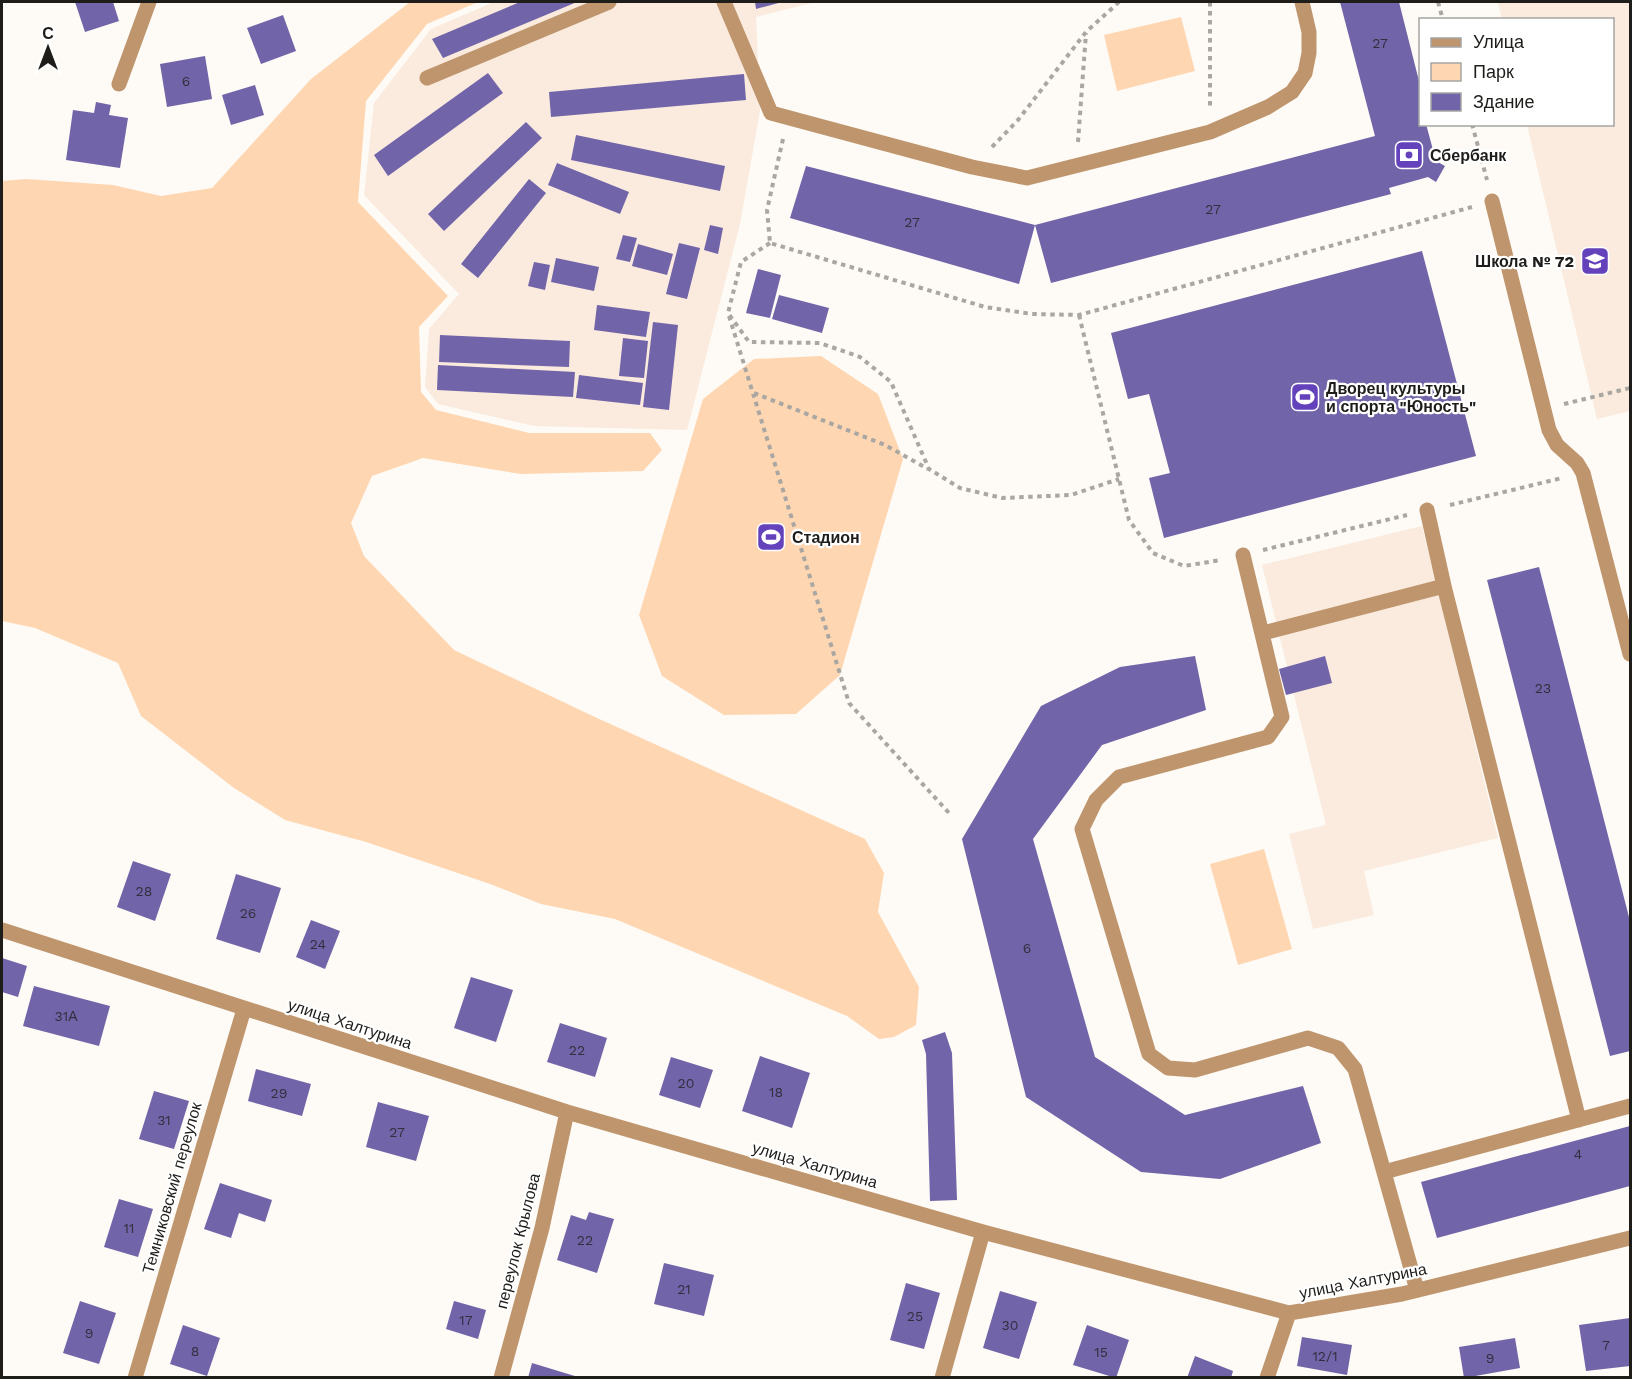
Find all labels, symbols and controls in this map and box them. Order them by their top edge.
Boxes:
north arrow [18,18,78,78]
legend [1419,18,1614,126]
text: С [42,24,54,43]
text: Улица [1473,31,1525,52]
house number: 27 [1372,35,1388,51]
text: Парк [1473,61,1514,82]
house number: 6 [182,73,190,89]
text: Здание [1473,91,1534,112]
bank icon: Сбербанк [1393,139,1425,171]
place label: Сбербанк [1430,146,1507,165]
house number: 27 [1205,201,1221,217]
house number: 27 [904,214,920,230]
school or university icon: Школа № 72 [1579,245,1611,277]
place label: Школа № 72 [1475,252,1574,271]
place label: Дворец культуры и спорта "Юность" [1326,379,1476,416]
sports icon: Дворец культуры и спорта "Юность" [1289,381,1321,413]
sports icon: Стадион [755,521,787,553]
place label: Стадион [792,528,860,547]
house number: 23 [1535,680,1551,696]
house number: 28 [136,883,152,899]
house number: 26 [240,905,256,921]
house number: 24 [310,936,326,952]
house number: 6 [1023,940,1031,956]
street label: улица Халтурина [286,995,414,1053]
house number: 31А [55,1008,78,1024]
house number: 22 [569,1042,585,1058]
house number: 20 [678,1075,694,1091]
house number: 18 [769,1084,783,1100]
house number: 29 [271,1085,287,1101]
street label: Темниковский переулок [138,1099,206,1276]
house number: 31 [157,1112,171,1128]
house number: 27 [389,1124,405,1140]
street label: улица Халтурина [750,1138,880,1192]
house number: 4 [1574,1146,1582,1162]
street label: переулок Крылова [492,1171,544,1311]
house number: 11 [124,1220,134,1236]
house number: 22 [577,1232,593,1248]
street label: улица Халтурина [1298,1259,1428,1303]
house number: 21 [677,1281,691,1297]
house number: 25 [907,1308,923,1324]
house number: 17 [459,1312,473,1328]
house number: 30 [1002,1317,1018,1333]
house number: 9 [85,1325,93,1341]
house number: 7 [1602,1337,1610,1353]
house number: 8 [191,1343,199,1359]
house number: 15 [1094,1344,1108,1360]
house number: 12/1 [1312,1348,1338,1364]
house number: 9 [1486,1350,1494,1366]

